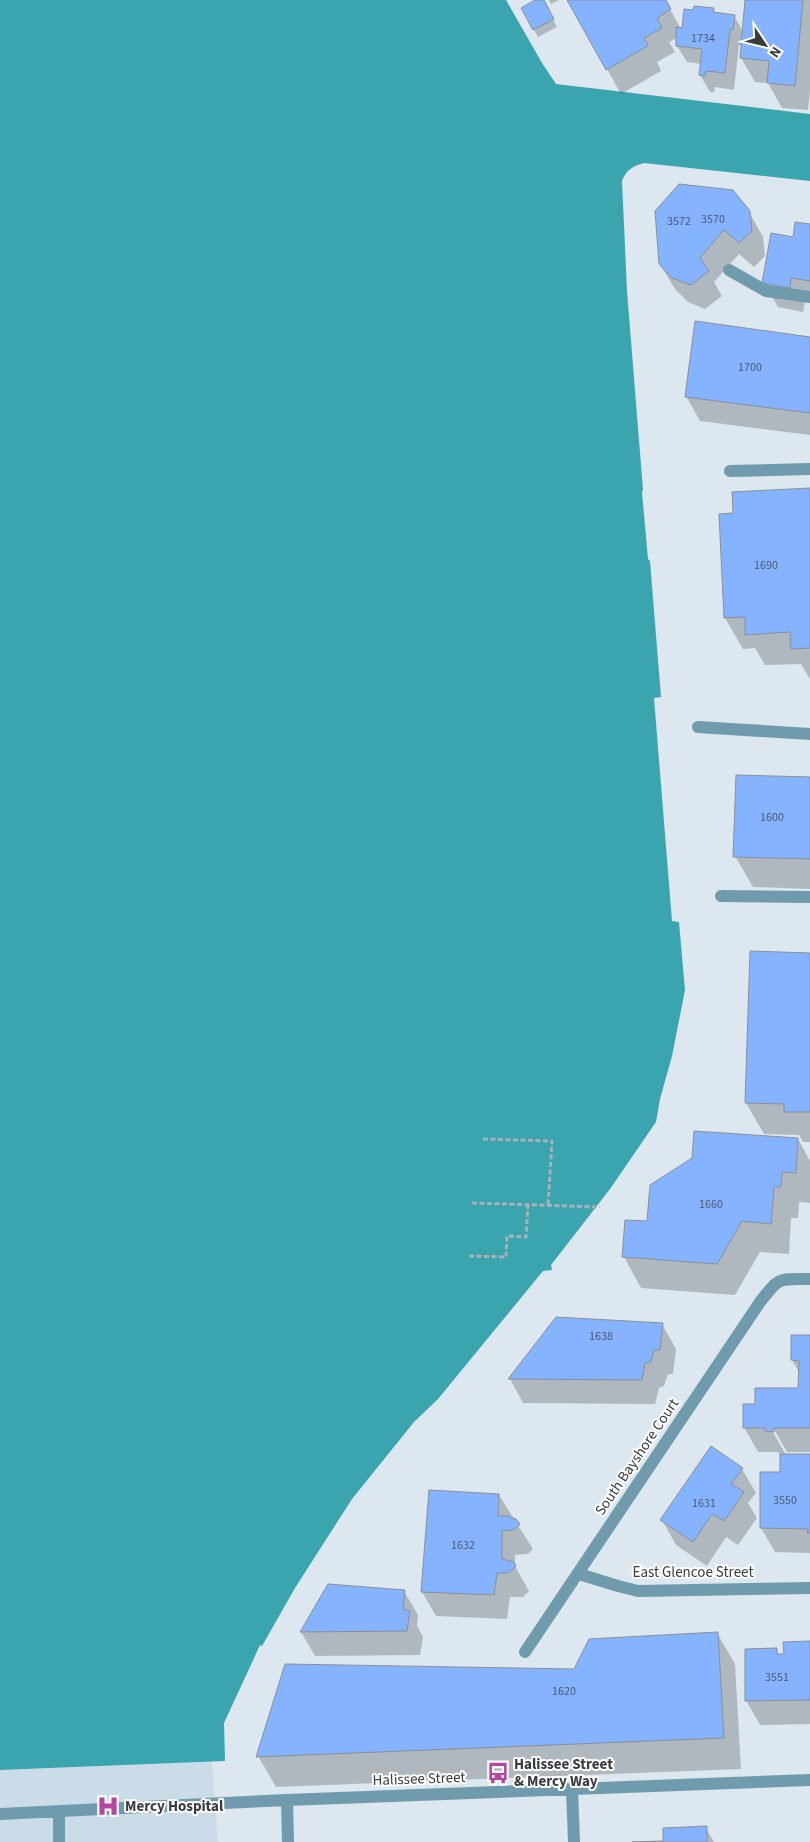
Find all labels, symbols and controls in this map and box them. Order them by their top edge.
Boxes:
north arrow [740,20,790,70]
house number: 1734 [691,30,715,47]
text: N [764,42,786,61]
house number: 3570 [701,211,725,228]
house number: 3572 [667,213,691,230]
house number: 1700 [738,359,762,376]
house number: 1690 [754,557,778,574]
house number: 1600 [760,809,784,826]
house number: 1660 [699,1196,723,1213]
house number: 1638 [589,1328,613,1345]
street label: South Bayshore Court [590,1394,684,1520]
house number: 3550 [773,1492,797,1509]
house number: 1631 [692,1495,716,1512]
house number: 1632 [451,1537,475,1554]
street label: East Glencoe Street [633,1562,753,1583]
house number: 3551 [765,1669,789,1686]
house number: 1620 [552,1683,576,1700]
place label: Halissee Street & Mercy Way [514,1754,613,1792]
bus stop icon: Halissee Street & Mercy Way [485,1760,511,1786]
street label: Halissee Street [372,1767,466,1791]
hospital icon: Mercy Hospital [95,1793,121,1819]
place label: Mercy Hospital [125,1796,224,1817]

